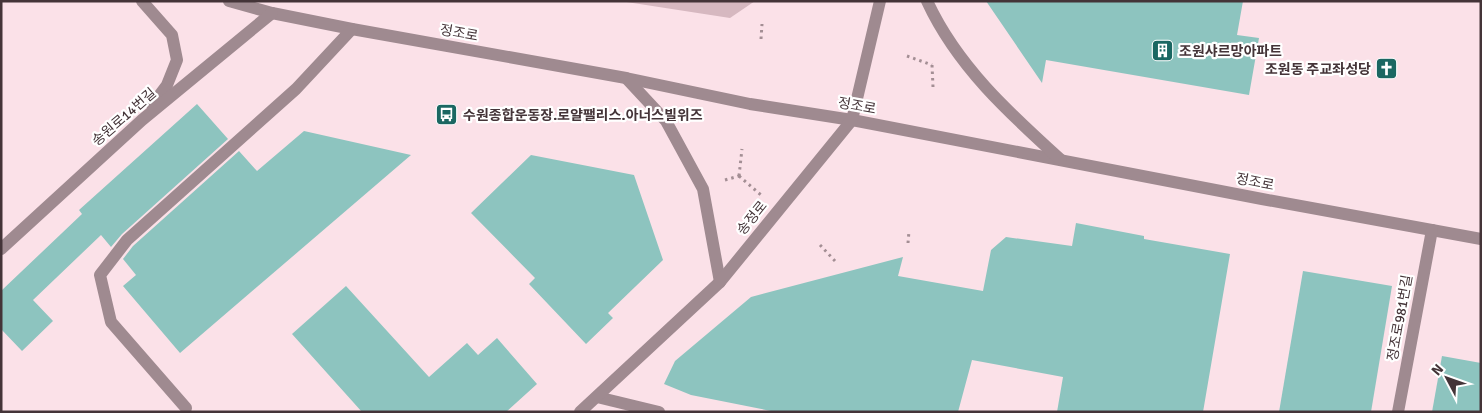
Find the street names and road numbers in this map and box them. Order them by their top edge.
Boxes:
street label: 정조로 [438,21,480,45]
street label: 송원로14번길 [88,84,160,150]
street label: 정조로 [836,94,878,118]
street label: 정조로 [1234,170,1276,194]
street label: 송정로 [733,198,771,238]
street label: 정조로981번길 [1384,274,1416,362]

